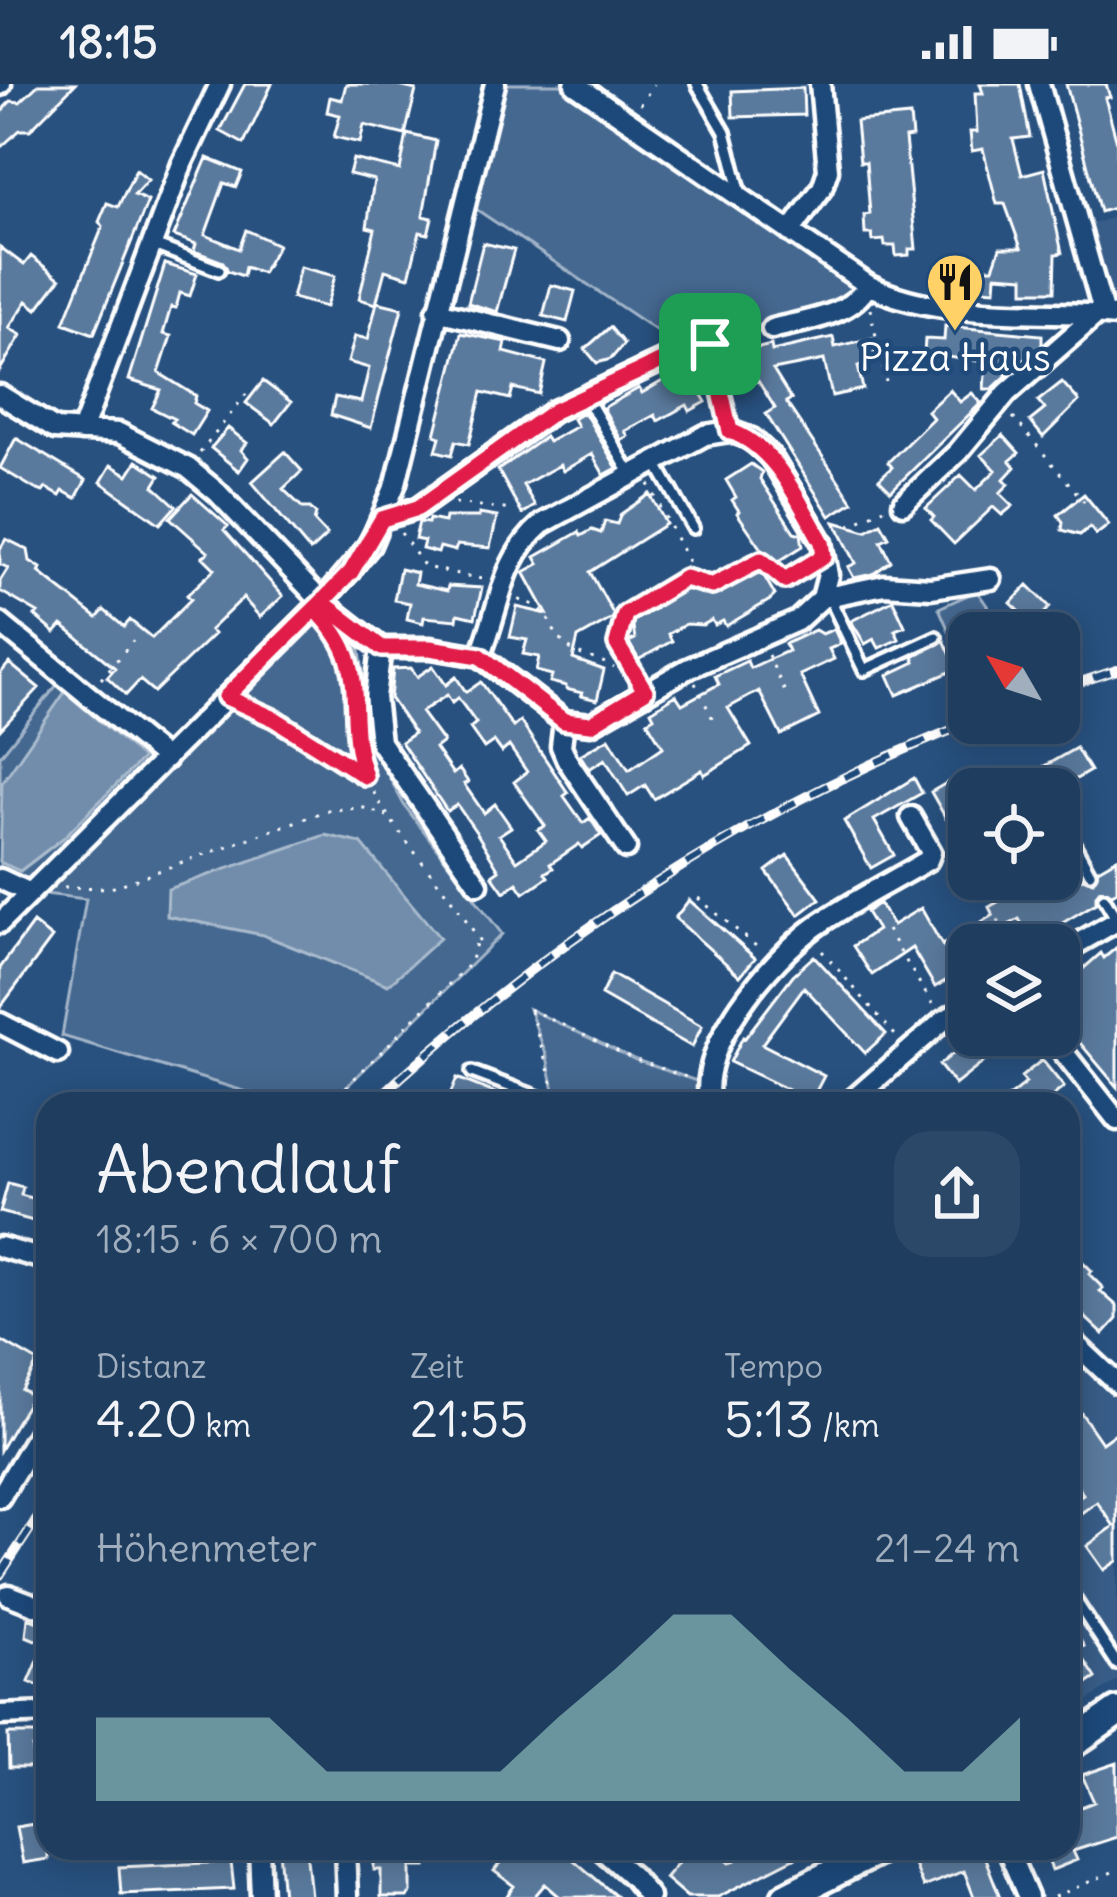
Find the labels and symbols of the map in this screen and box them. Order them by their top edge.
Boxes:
restaurant icon: Pizza Haus [924,251,986,333]
pin [659,293,761,395]
place label: Pizza Haus [859,333,1051,382]
north arrow [948,612,1080,744]

